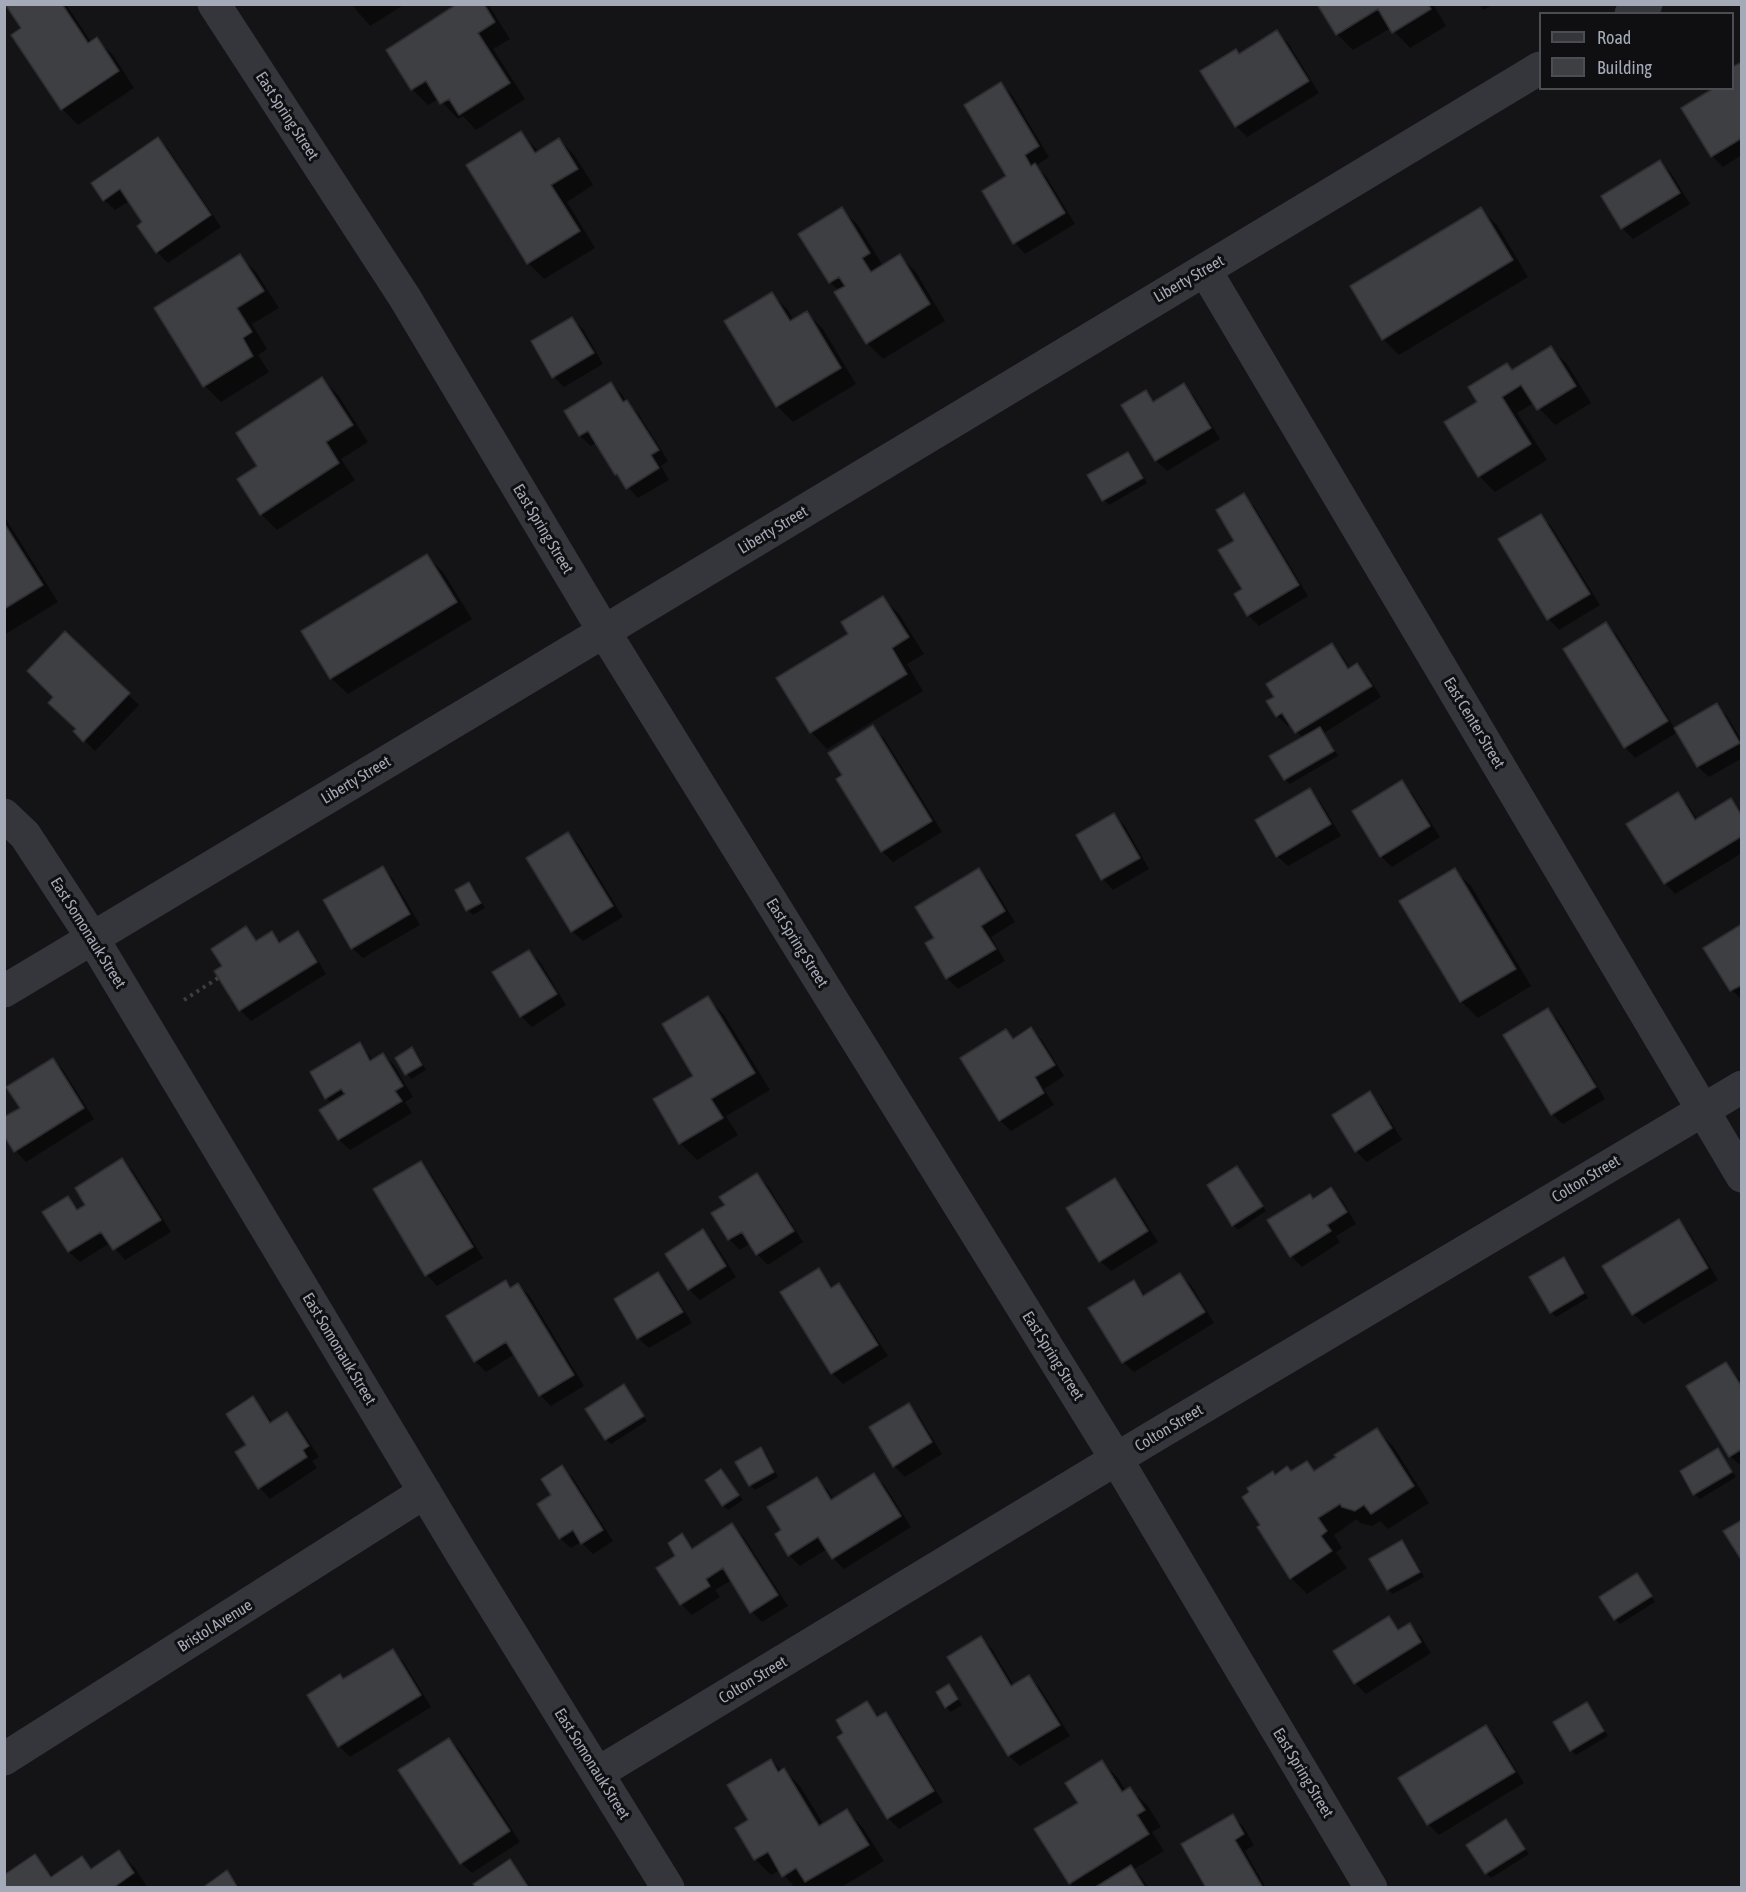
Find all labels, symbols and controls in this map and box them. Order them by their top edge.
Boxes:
legend [1539,12,1734,90]
text: Road [1597,27,1631,48]
text: Building [1597,57,1652,78]
street label: East Spring Street [251,68,323,164]
street label: Liberty Street [1151,251,1227,307]
street label: East Spring Street [509,481,577,577]
street label: Liberty Street [735,502,811,558]
street label: East Center Street [1439,674,1509,772]
street label: Liberty Street [318,752,394,808]
street label: East Somonauk Street [46,874,130,992]
street label: East Spring Street [762,895,832,991]
street label: Colton Street [1548,1151,1624,1207]
street label: East Somonauk Street [298,1290,380,1408]
street label: East Spring Street [1018,1308,1088,1404]
street label: Colton Street [1131,1400,1207,1456]
street label: Bristol Avenue [174,1596,256,1656]
street label: Colton Street [715,1652,791,1708]
street label: East Somonauk Street [550,1705,634,1823]
street label: East Spring Street [1269,1725,1337,1821]

